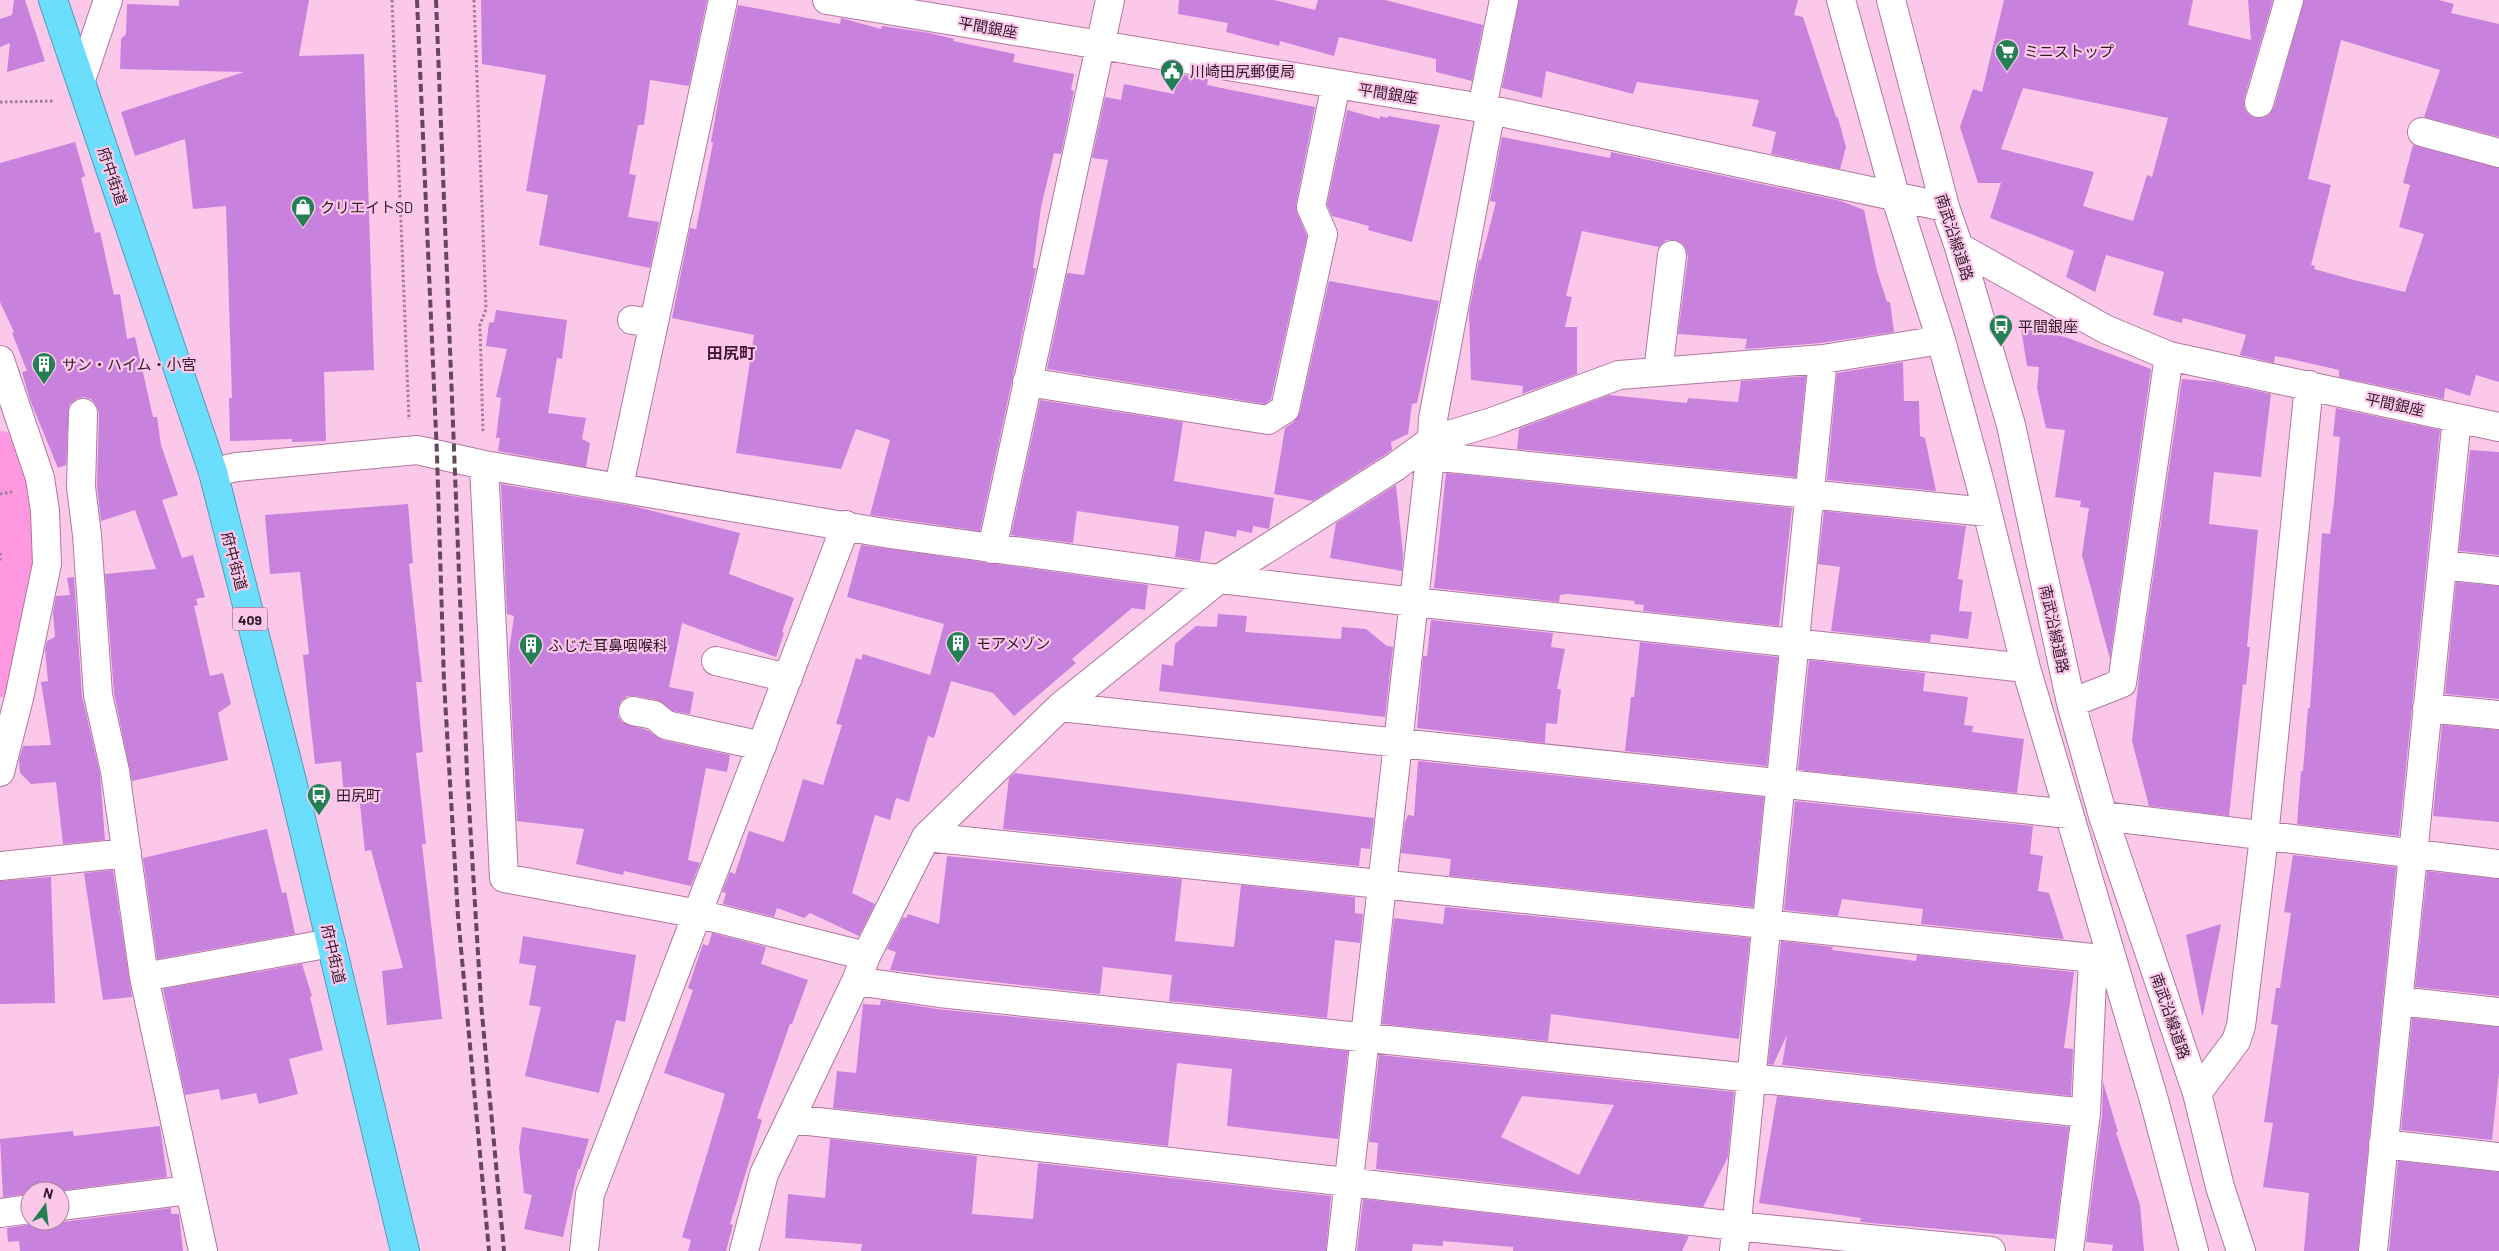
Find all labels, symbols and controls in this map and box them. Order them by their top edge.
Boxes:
street label: 平間銀座 [957,13,1019,41]
supermarket icon: ミニストップ [1994,38,2020,72]
place label: ミニストップ [2024,42,2114,60]
public building icon: 川崎田尻郵便局 [1159,58,1185,92]
place label: 川崎田尻郵便局 [1190,62,1295,80]
street label: 平間銀座 [1357,79,1419,107]
street label: 府中街道 [95,145,131,207]
street label: 南武沿線道路 [1933,191,1977,283]
shop icon: クリエイトSD [290,194,316,228]
place label: クリエイトSD [320,198,413,216]
bus stop icon: 平間銀座 [1988,313,2014,347]
place label: 平間銀座 [2018,317,2078,335]
district label: 田尻町 [707,343,755,362]
building icon: サン・ハイム・小宮 [31,351,57,385]
place label: サン・ハイム・小宮 [62,355,196,373]
street label: 平間銀座 [2364,389,2426,419]
street label: 府中街道 [219,530,251,592]
street label: 南武沿線道路 [2037,583,2073,675]
road number: 409 [232,608,268,630]
building icon: モアメゾン [945,630,971,664]
building icon: ふじた耳鼻咽喉科 [518,632,544,666]
place label: モアメゾン [976,634,1050,652]
place label: ふじた耳鼻咽喉科 [548,636,668,654]
bus stop icon: 田尻町 [306,782,332,816]
place label: 田尻町 [336,786,381,804]
street label: 府中街道 [318,923,350,985]
street label: 南武沿線道路 [2148,971,2194,1061]
north arrow [20,1181,70,1231]
text: N [42,1184,55,1202]

